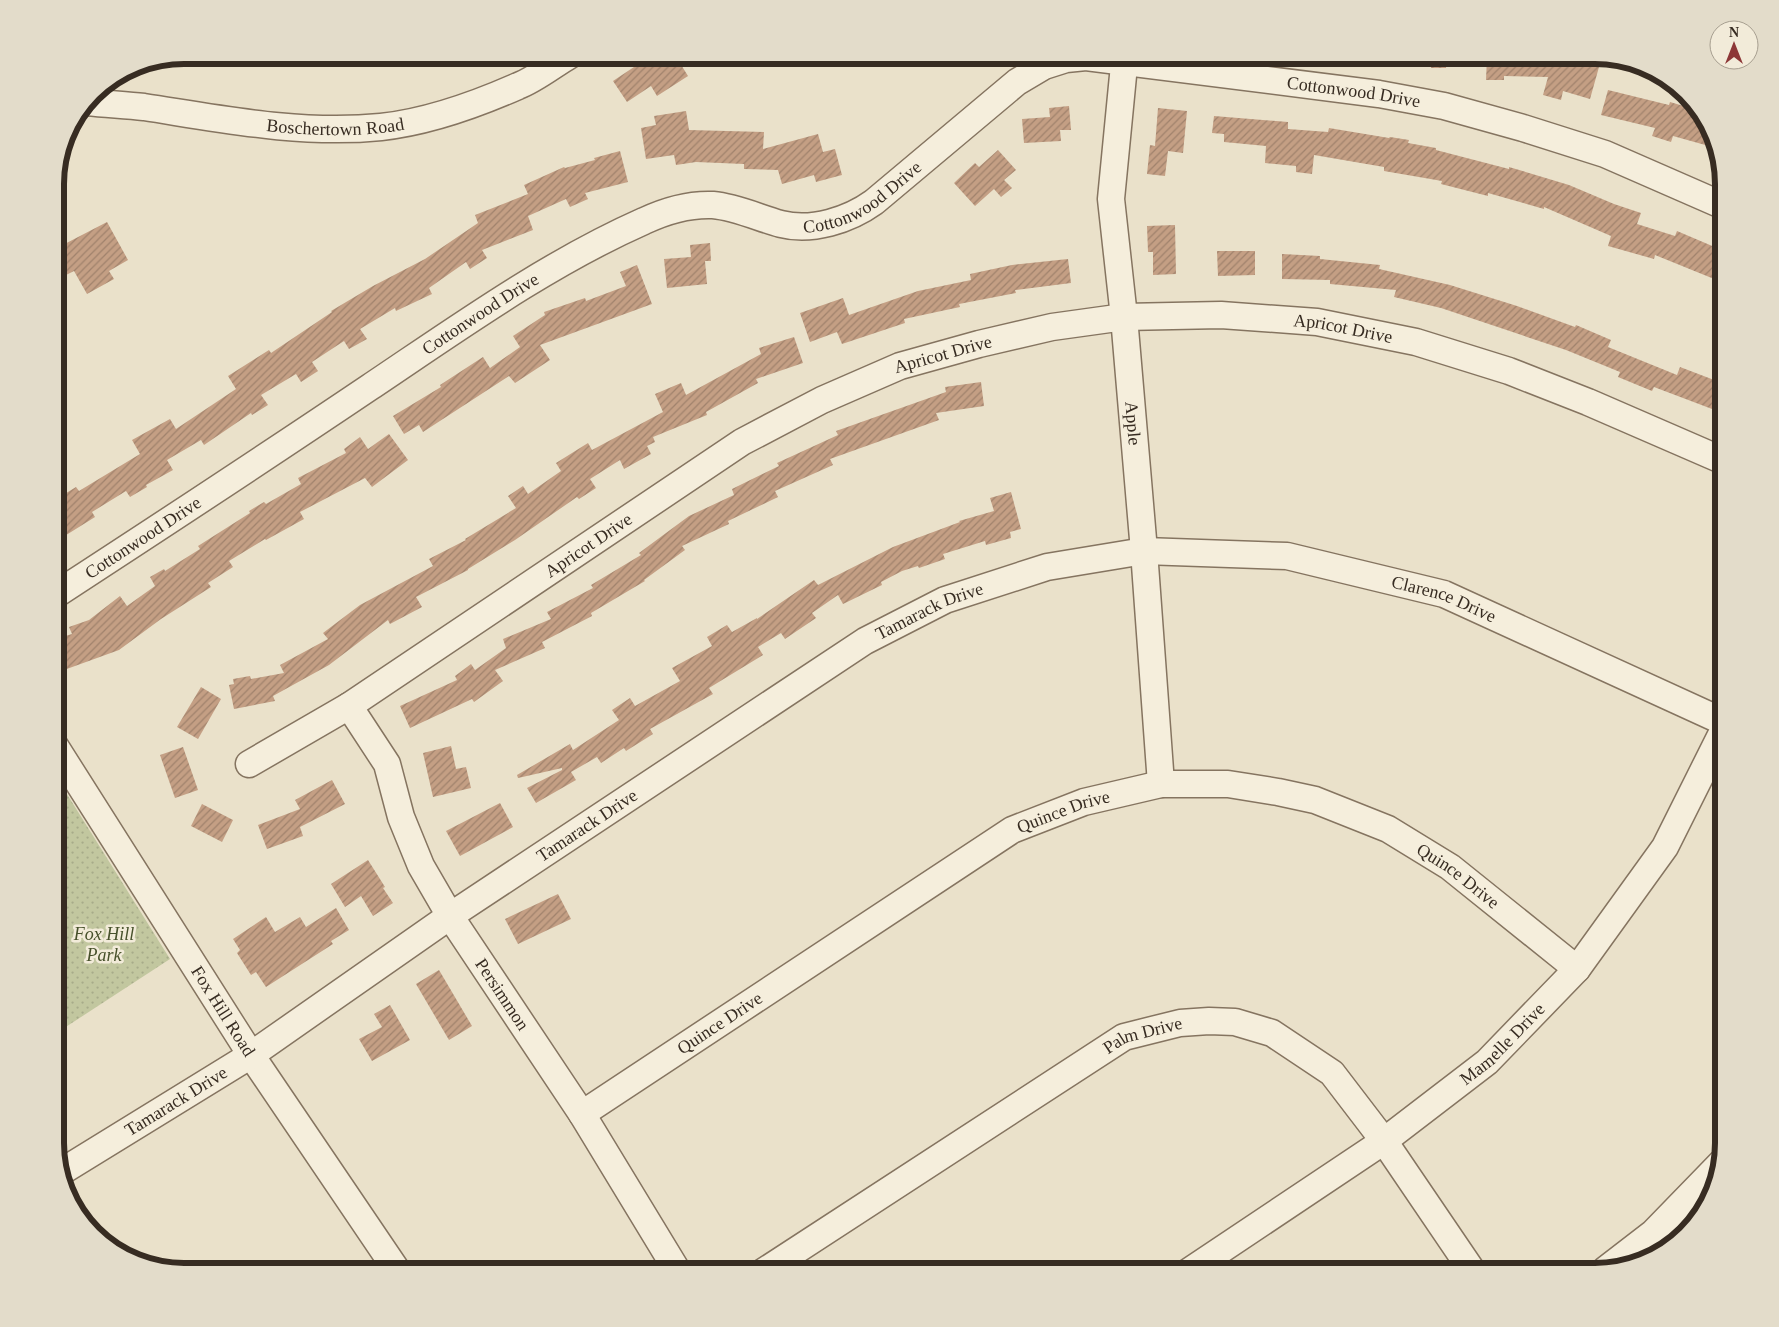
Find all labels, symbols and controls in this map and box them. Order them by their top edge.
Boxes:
north arrow [1709,20,1759,70]
text: N [1729,25,1739,40]
street label: Cottonwood Drive [1286,72,1422,111]
street label: Boschertown Road [266,114,405,139]
street label: Cottonwood Drive [802,157,925,237]
street label: Cottonwood Drive [418,269,542,359]
street label: Apricot Drive [1293,310,1394,347]
street label: Apricot Drive [892,331,994,377]
street label: Apple [1121,400,1145,446]
street label: Cottonwood Drive [81,492,205,583]
street label: Apricot Drive [541,509,636,582]
street label: Clarence Drive [1390,572,1499,626]
street label: Tamarack Drive [872,578,986,644]
street label: Tamarack Drive [533,785,641,866]
street label: Quince Drive [1014,786,1112,837]
street label: Quince Drive [1413,839,1503,913]
park label: Fox Hill Park [73,924,134,965]
street label: Persimmon [471,955,533,1034]
street label: Fox Hill Road [187,962,259,1060]
street label: Quince Drive [673,988,766,1058]
street label: Mamelle Drive [1456,999,1549,1089]
street label: Palm Drive [1099,1013,1184,1058]
street label: Tamarack Drive [121,1062,231,1140]

